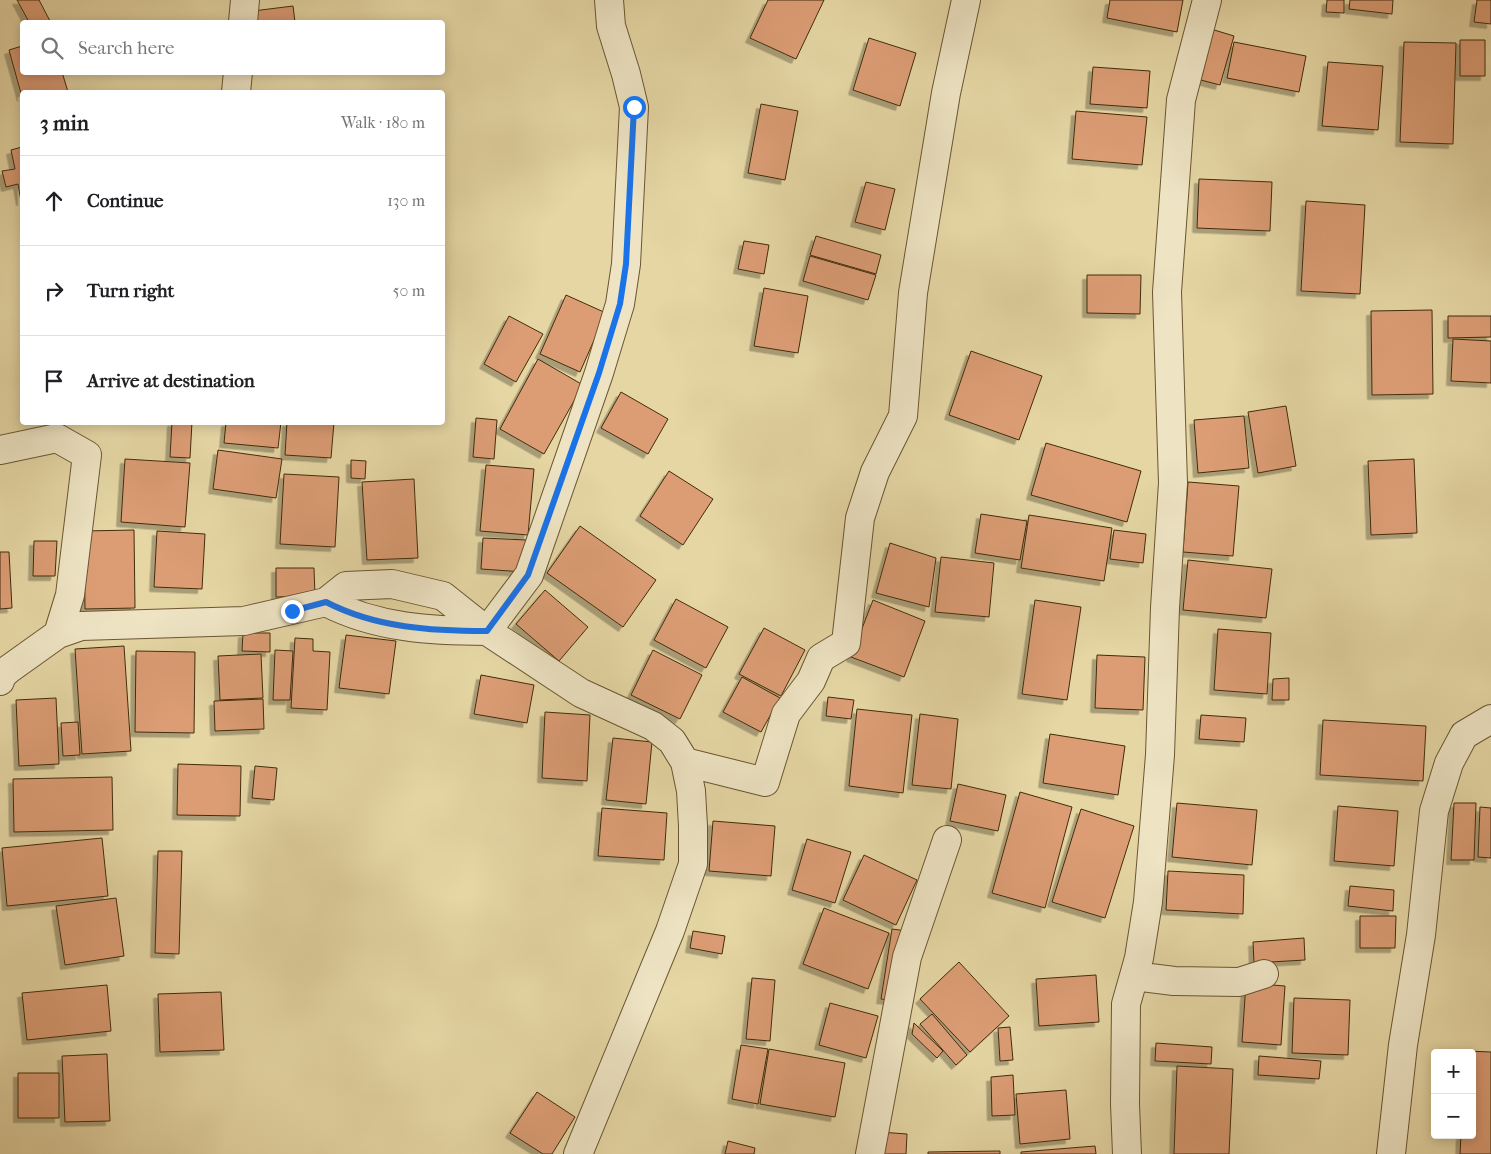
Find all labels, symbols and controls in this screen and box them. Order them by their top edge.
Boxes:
search box [20,20,445,75]
icon: search [38,34,66,62]
text: Search here [78,37,174,59]
route start [623,96,646,119]
text: 3 min [40,111,89,135]
text: Walk · 180 m [341,113,425,132]
icon: ahead [40,187,68,215]
text: Continue [87,190,163,212]
text: 130 m [387,191,425,210]
icon: right [40,277,68,305]
text: Turn right [87,280,174,302]
text: 50 m [393,281,425,300]
icon: arrive [40,367,68,395]
text: Arrive at destination [87,370,255,392]
route end [281,600,304,623]
map controls [1431,1049,1476,1139]
button: + [1431,1049,1476,1094]
button: − [1431,1094,1476,1139]

